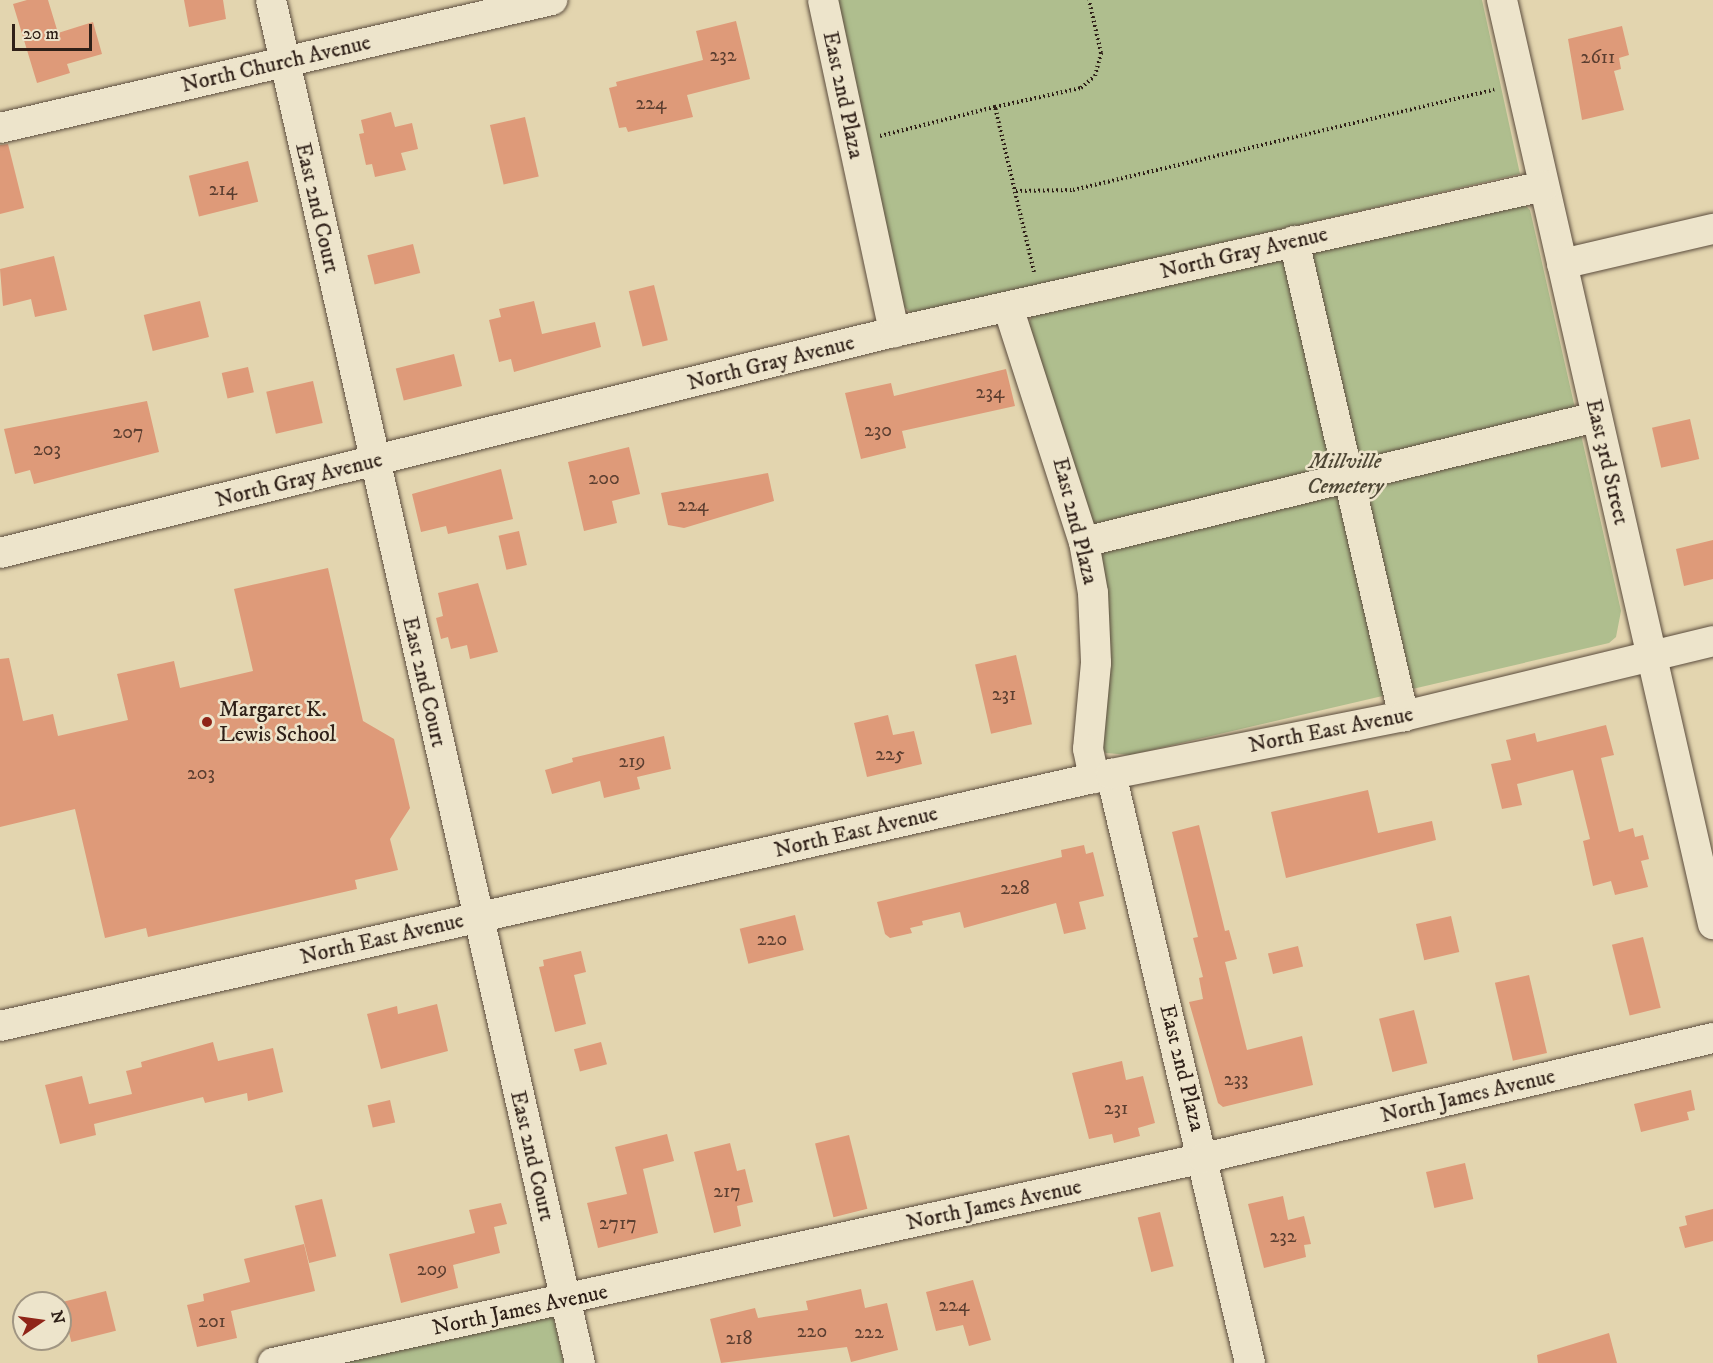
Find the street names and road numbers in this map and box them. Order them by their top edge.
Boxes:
street label: North Church Avenue [179,29,373,99]
street label: East 2nd Plaza [817,29,869,161]
street label: East 2nd Court [289,140,345,276]
street label: North Gray Avenue [1158,221,1330,285]
street label: North Gray Avenue [685,329,857,397]
street label: East 3rd Street [1580,397,1634,527]
street label: North Gray Avenue [213,446,385,514]
street label: East 2nd Plaza [1047,455,1103,587]
street label: East 2nd Court [396,614,452,750]
street label: North East Avenue [1246,701,1416,759]
street label: North East Avenue [772,800,940,864]
street label: North East Avenue [298,907,466,971]
street label: East 2nd Plaza [1154,1002,1210,1134]
street label: North James Avenue [1378,1063,1558,1129]
street label: East 2nd Court [504,1088,560,1224]
street label: North James Avenue [904,1174,1084,1236]
street label: North James Avenue [430,1279,610,1341]

